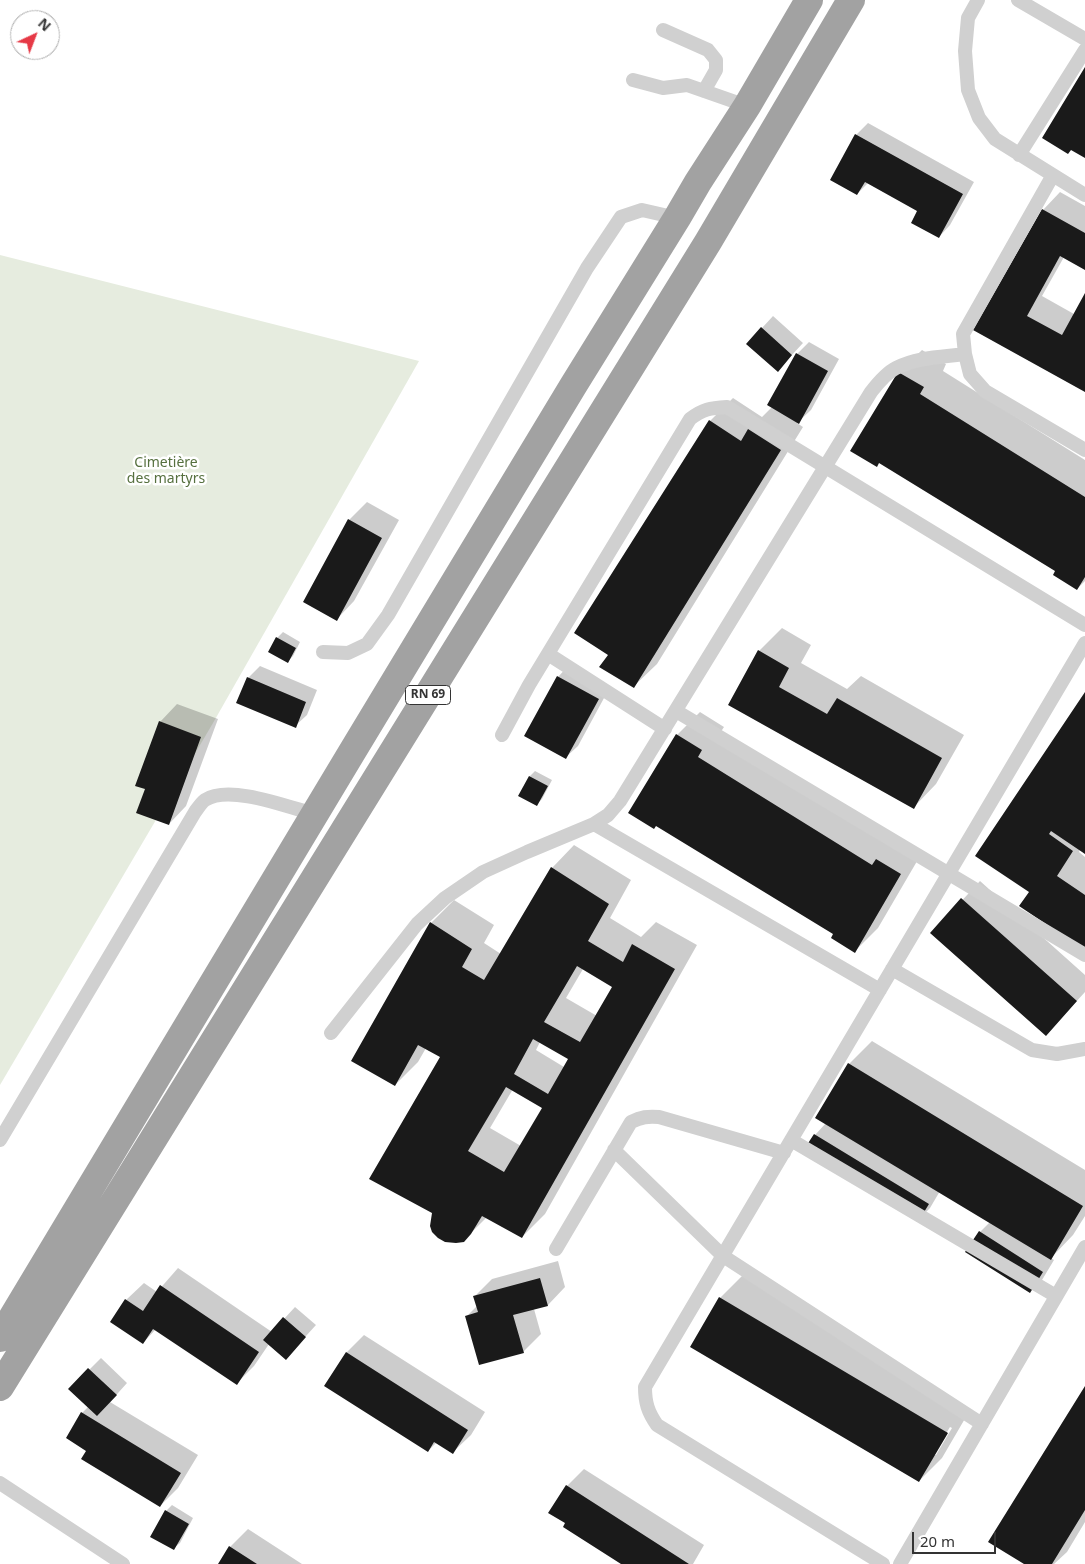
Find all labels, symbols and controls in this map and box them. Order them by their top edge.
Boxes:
north arrow [10,10,60,60]
text: N [34,14,56,35]
park label: Cimetière des martyrs [127,455,205,488]
road number: RN 69 [406,686,450,704]
scale bar [915,1522,999,1554]
text: 20 m [920,1531,955,1551]

